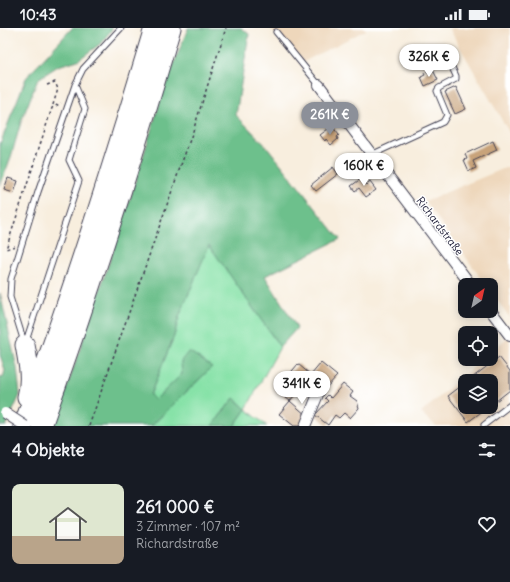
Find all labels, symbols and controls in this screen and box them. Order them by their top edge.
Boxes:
text: 10:43 [20,5,56,24]
pin: 326K € [396,44,462,78]
text: 326K € [408,48,450,65]
pin: 261K € [297,102,363,136]
text: 261K € [310,106,350,123]
pin: 160K € [331,153,397,187]
text: 160K € [344,157,384,174]
street label: Richardstraße [413,194,467,258]
north arrow [458,278,498,318]
map controls [458,278,498,414]
button: locate [458,326,498,366]
pin: 341K € [269,371,335,405]
button: layers [458,374,498,414]
text: 341K € [282,375,322,392]
text: 4 Objekte [12,439,85,461]
icon: filters [476,439,498,461]
text: 261 000 € [136,496,214,518]
icon: home [44,500,92,548]
icon: heart [476,513,498,535]
text: 3 Zimmer · 107 m² [136,518,240,535]
text: Richardstraße [136,535,219,552]

